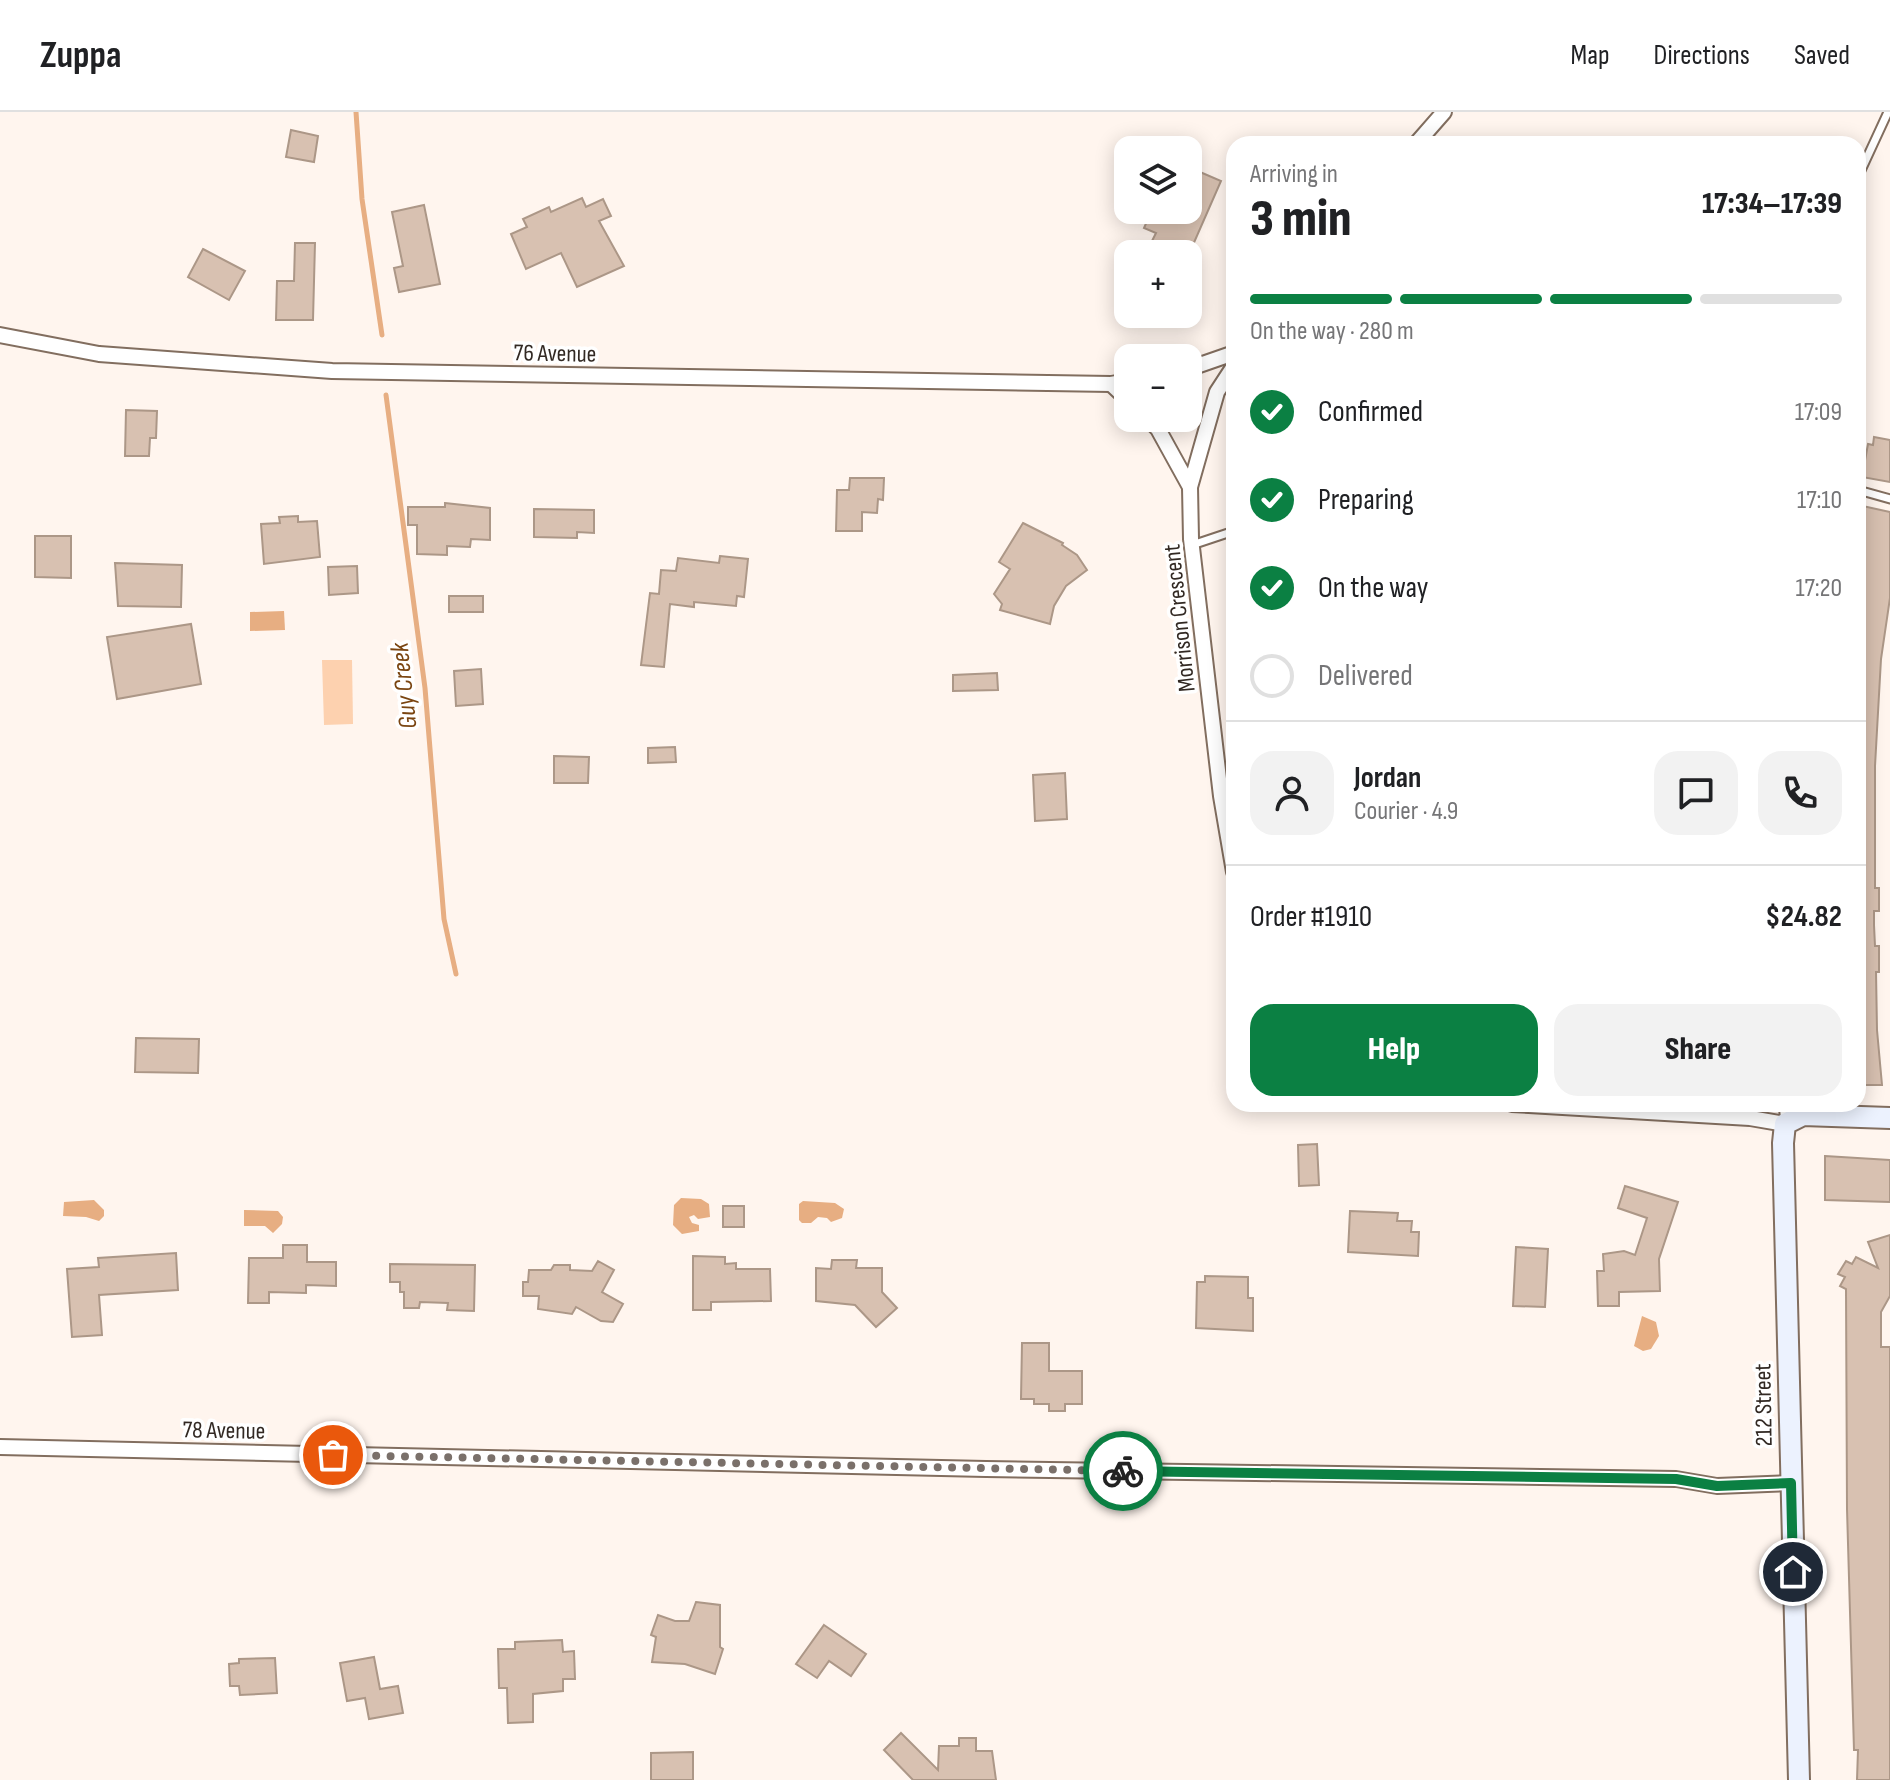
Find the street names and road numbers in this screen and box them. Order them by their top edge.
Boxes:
street label: 76 Avenue [513,338,597,369]
street label: Morrison Crescent [1157,543,1202,693]
street label: 212 Street [1748,1363,1779,1447]
street label: 78 Avenue [182,1415,265,1446]

